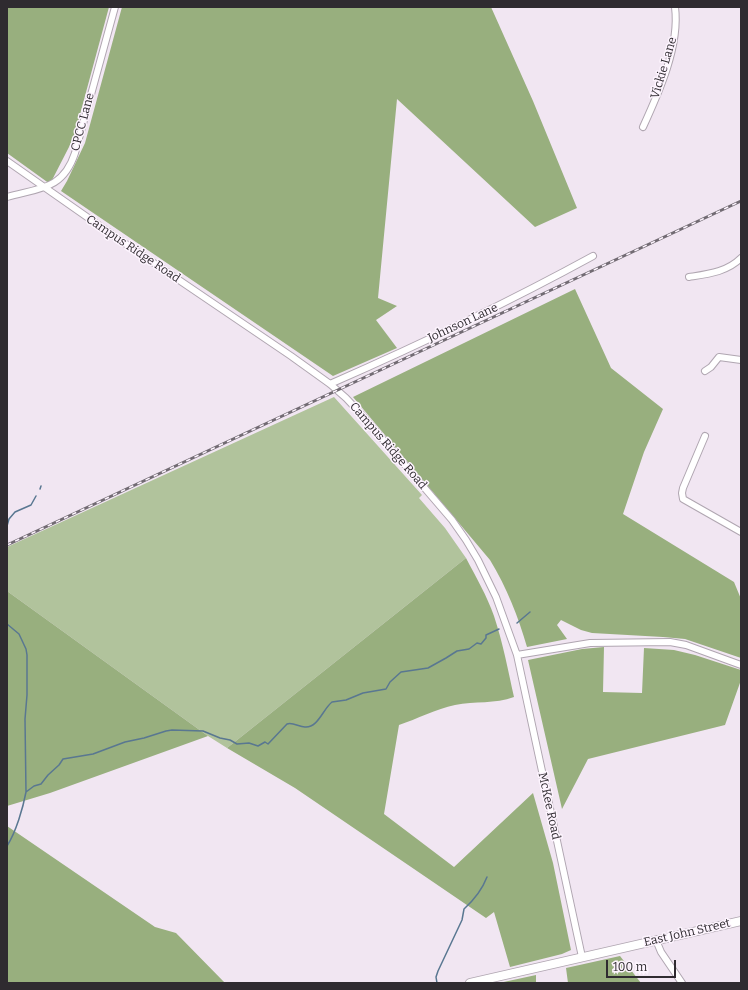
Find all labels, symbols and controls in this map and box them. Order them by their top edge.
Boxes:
street label: Vickie Lane [648,35,680,101]
street label: CPCC Lane [68,91,98,153]
street label: Campus Ridge Road [83,212,183,286]
street label: Johnson Lane [426,300,500,346]
street label: Campus Ridge Road [346,400,430,492]
street label: McKee Road [535,771,563,841]
street label: East John Street [642,916,732,950]
scale bar [608,952,678,978]
text: 100 m [613,960,647,974]

